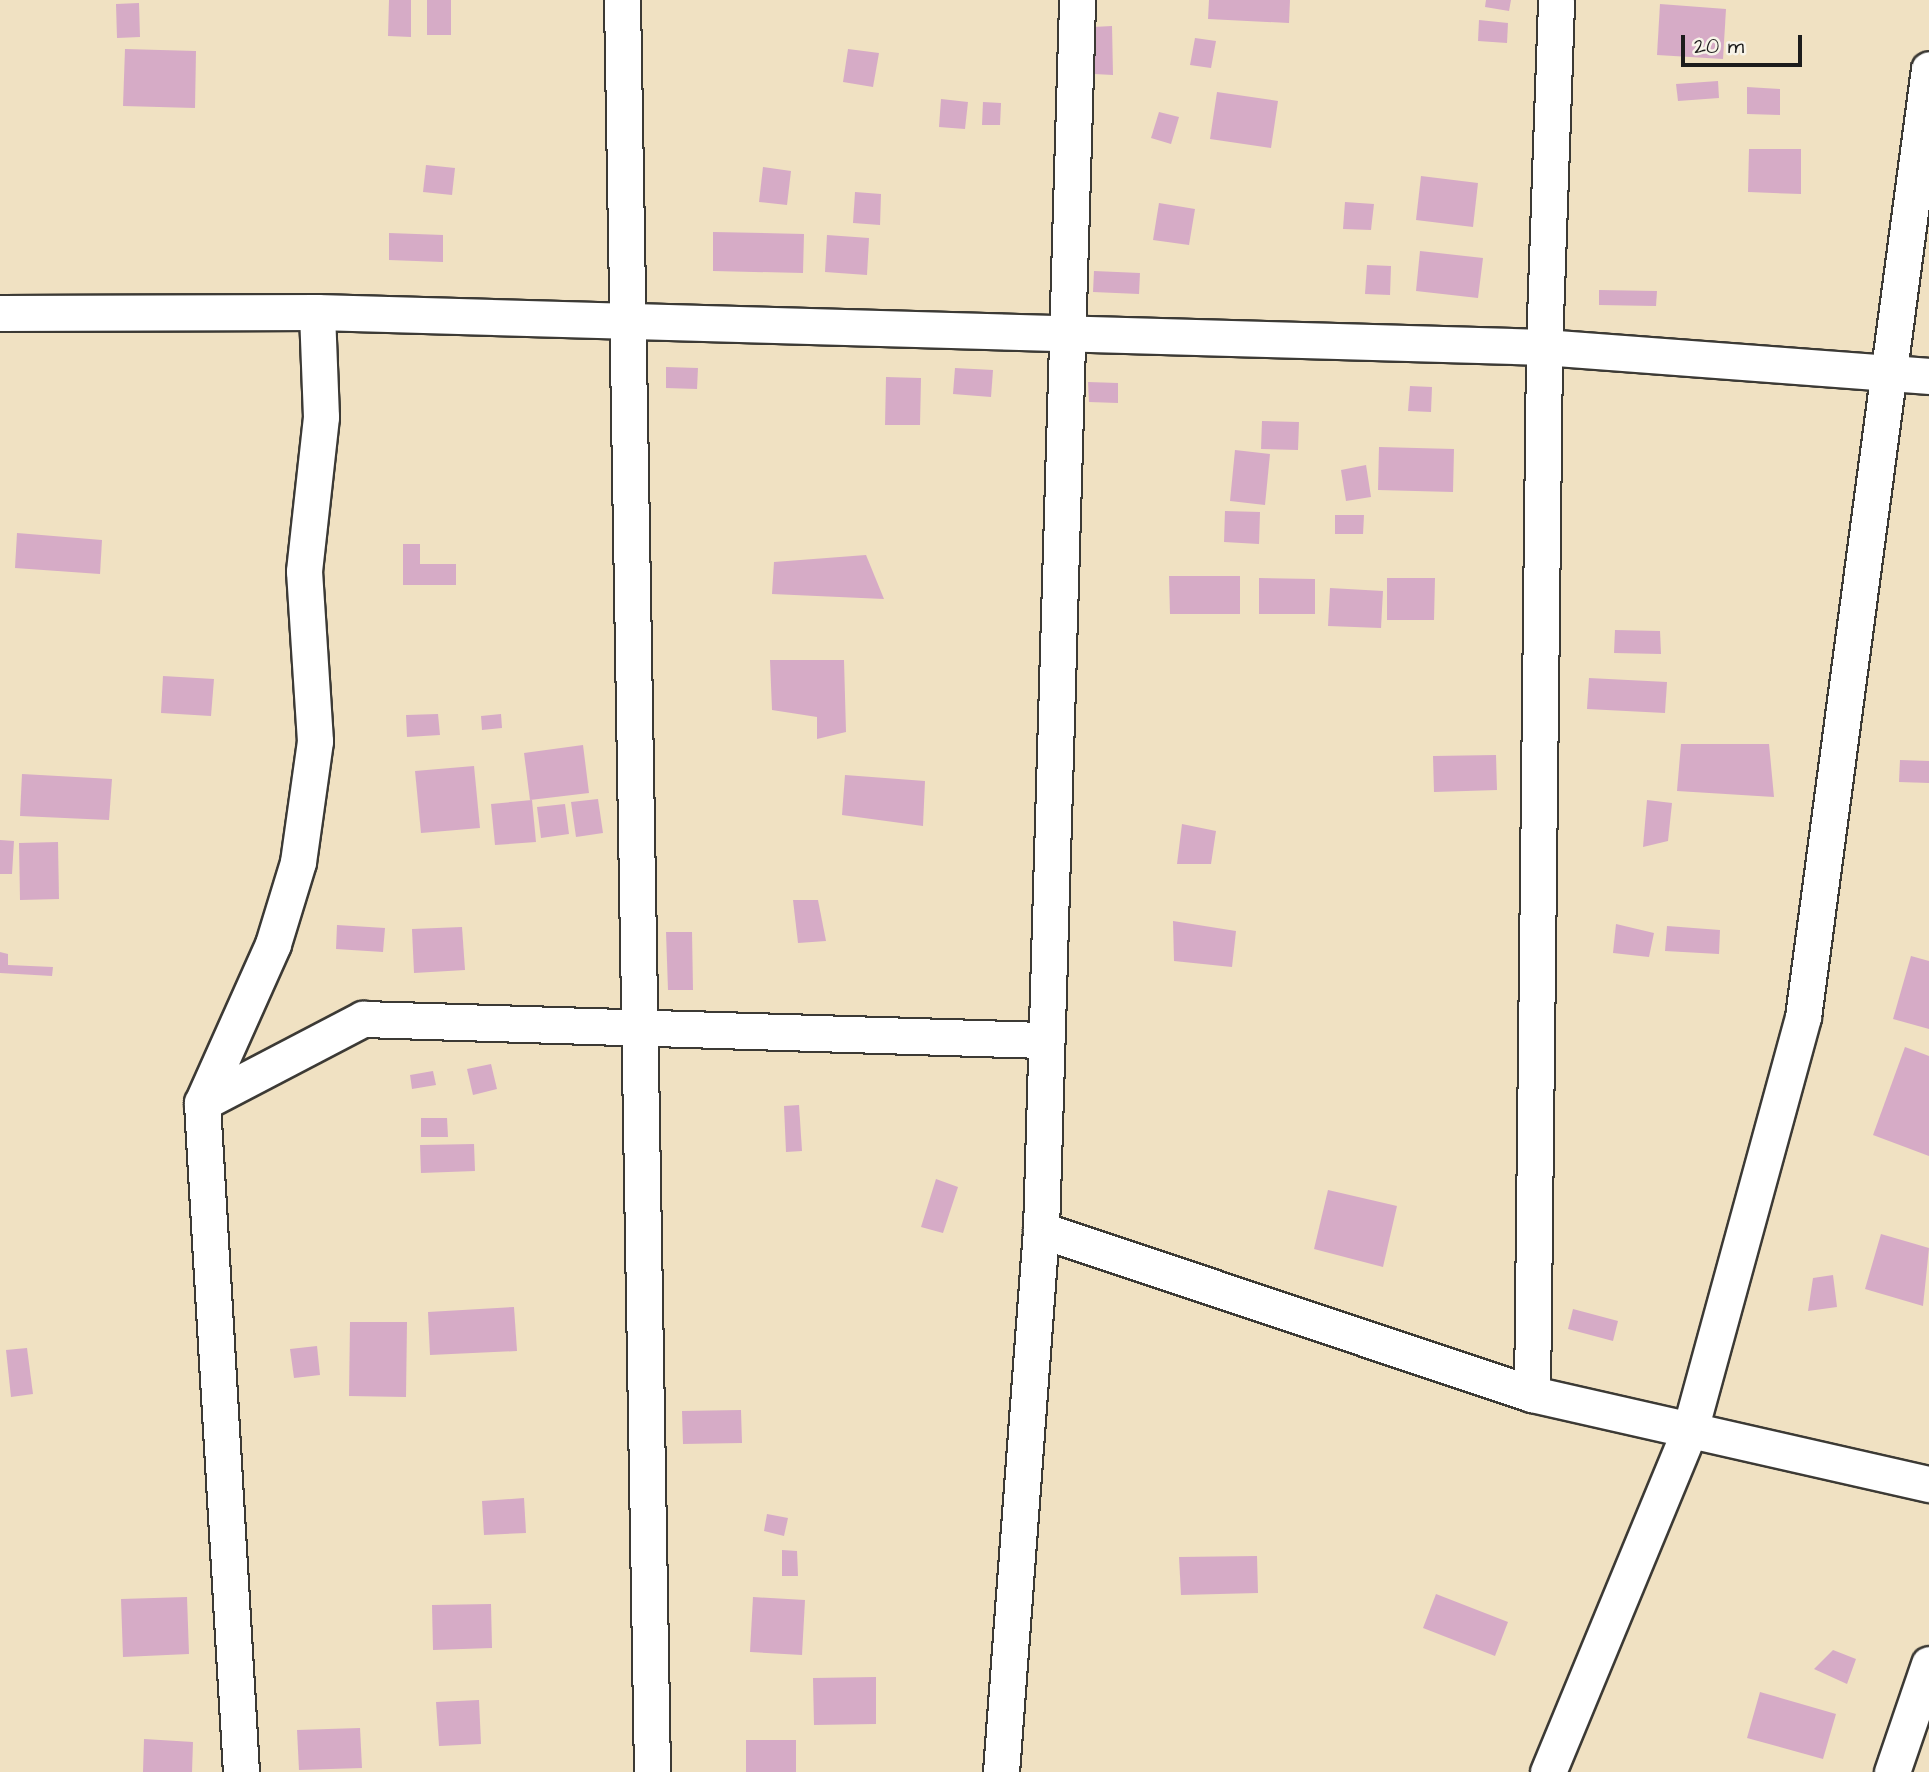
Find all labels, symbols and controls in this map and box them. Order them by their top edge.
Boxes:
scale bar [1684,21,1805,65]
text: 20 m [1694,32,1744,61]

